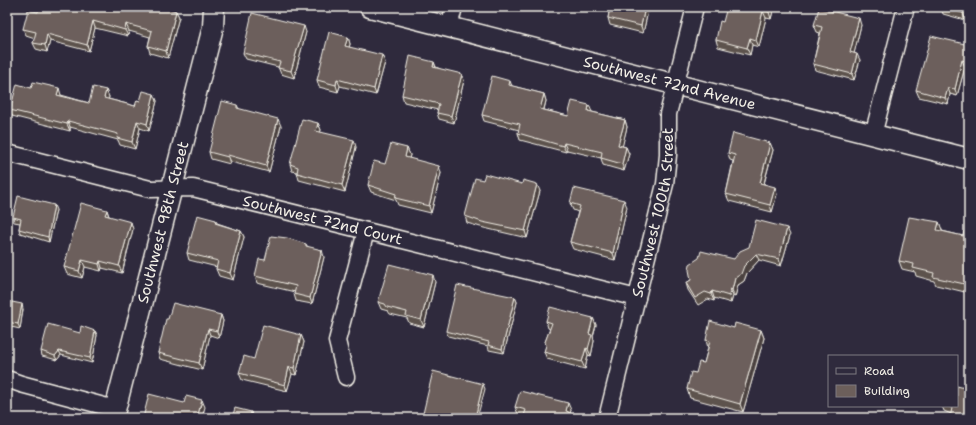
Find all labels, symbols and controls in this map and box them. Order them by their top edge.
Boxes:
street label: Southwest 72nd Avenue [581,52,758,114]
street label: Southwest 100th Street [627,128,678,300]
street label: Southwest 98th Street [133,139,193,306]
street label: Southwest 72nd Court [241,191,405,250]
legend [828,355,958,407]
text: Road [864,363,895,379]
text: Building [864,383,910,399]

